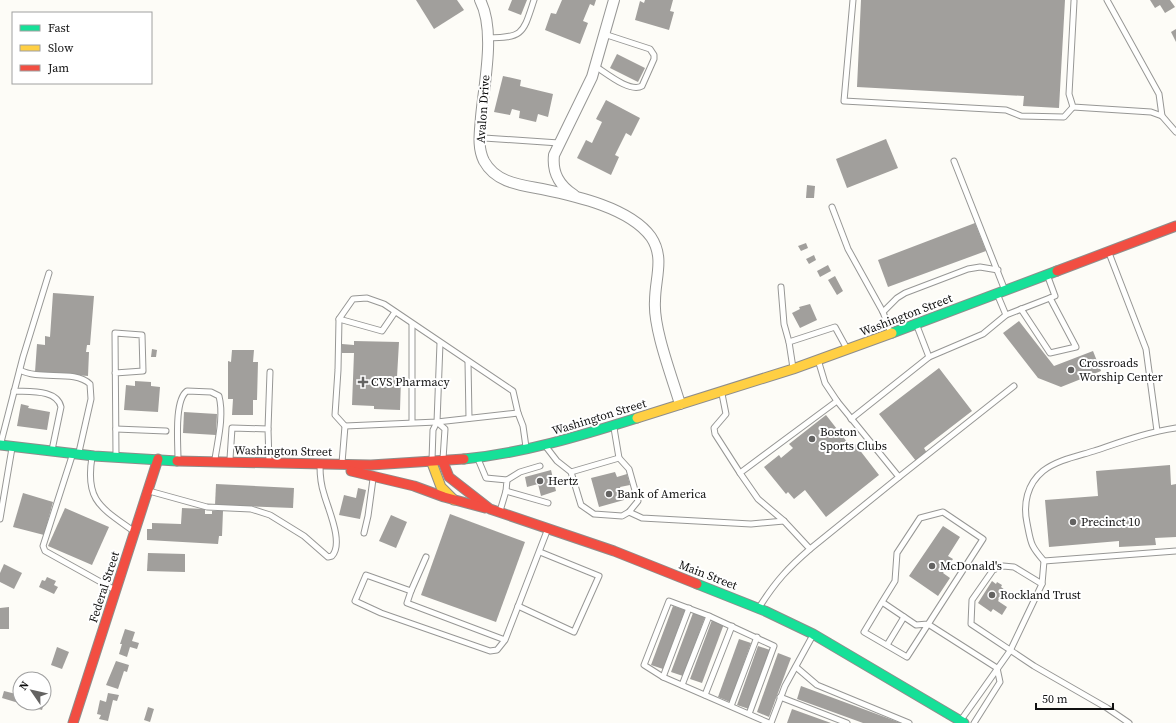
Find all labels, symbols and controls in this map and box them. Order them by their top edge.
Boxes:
legend [12,12,152,84]
text: Fast [48,20,70,36]
text: Slow [48,40,74,56]
text: Jam [47,60,69,76]
street label: Avalon Drive [473,74,493,144]
street label: Washington Street [857,290,955,340]
place label: Crossroads Worship Center [1079,355,1163,385]
marker: Crossroads Worship Center [1066,365,1076,375]
place label: CVS Pharmacy [371,374,450,390]
marker: CVS Pharmacy [358,377,368,387]
street label: Washington Street [550,395,648,439]
place label: Boston Sports Clubs [820,424,887,454]
marker: Boston Sports Clubs [807,434,817,444]
street label: Washington Street [234,442,332,460]
place label: Hertz [548,473,579,489]
marker: Hertz [535,476,545,486]
place label: Bank of America [617,486,707,502]
marker: Bank of America [604,489,614,499]
place label: Precinct 10 [1081,514,1140,530]
marker: Precinct 10 [1068,517,1078,527]
street label: Federal Street [85,549,123,625]
street label: Main Street [676,557,740,593]
place label: McDonald's [940,558,1002,574]
marker: McDonald's [927,561,937,571]
place label: Rockland Trust [1000,587,1081,603]
marker: Rockland Trust [987,590,997,600]
north arrow [12,671,52,711]
text: N [16,678,33,693]
scale bar [1036,685,1113,711]
text: 50 m [1042,691,1068,707]

